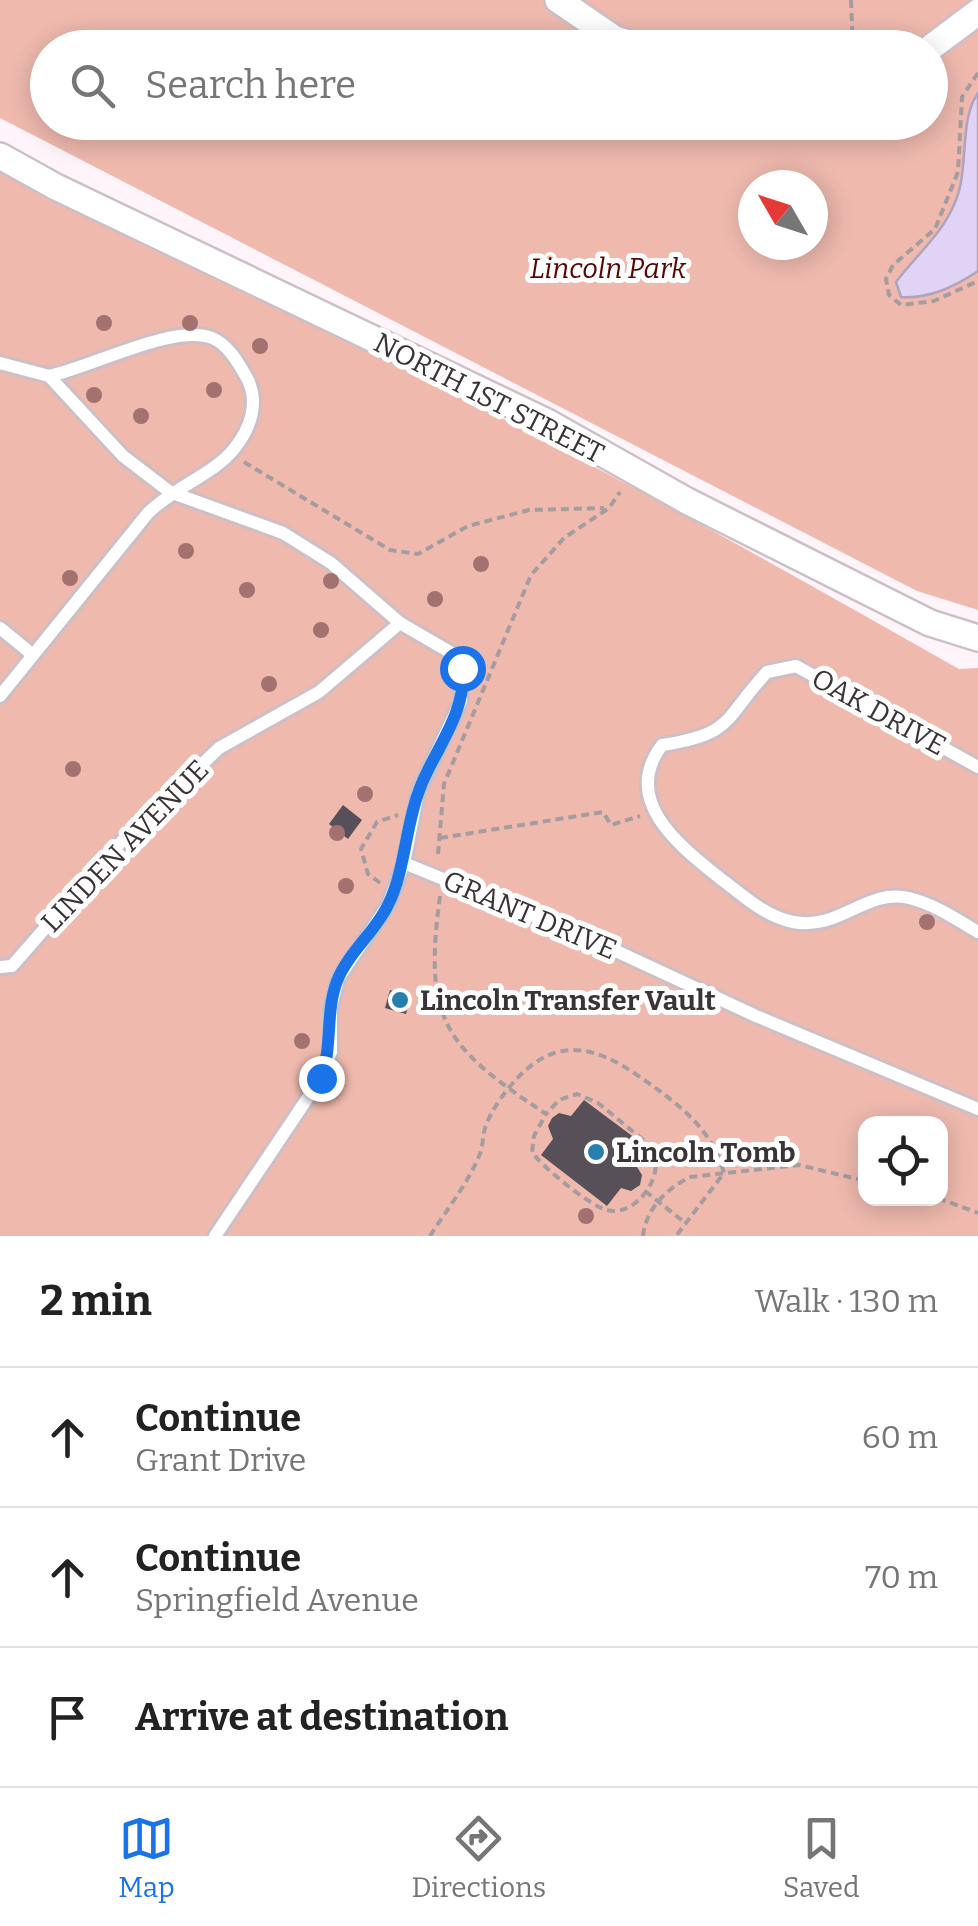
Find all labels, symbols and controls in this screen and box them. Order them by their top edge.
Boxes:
search box [30,30,948,140]
icon: search [65,58,120,113]
text: Search here [145,62,356,108]
north arrow [738,170,828,260]
park label: Lincoln Park [530,252,687,285]
street label: NORTH 1ST STREET [368,326,610,470]
route start [440,646,486,692]
street label: OAK DRIVE [806,662,952,762]
street label: LINDEN AVENUE [35,753,215,939]
street label: GRANT DRIVE [438,864,622,966]
place label: Lincoln Transfer Vault [420,984,716,1017]
marker: Lincoln Transfer Vault [389,989,411,1011]
route end [299,1056,345,1102]
map controls [858,1116,948,1206]
button: locate [858,1116,948,1206]
place label: Lincoln Tomb [616,1136,796,1169]
marker: Lincoln Tomb [585,1141,607,1163]
text: 2 min [40,1276,152,1326]
text: Walk · 130 m [755,1282,938,1320]
text: Continue [135,1395,301,1441]
icon: ahead [40,1410,95,1465]
text: 60 m [862,1418,938,1456]
text: Grant Drive [135,1441,306,1479]
text: Continue [135,1535,301,1581]
icon: ahead [40,1550,95,1605]
text: 70 m [865,1558,938,1596]
text: Springfield Avenue [135,1581,419,1619]
icon: arrive [40,1690,95,1745]
text: Arrive at destination [135,1694,508,1740]
tab: Map [118,1811,175,1904]
tab: Directions [411,1811,546,1904]
tab: Saved [783,1811,860,1904]

